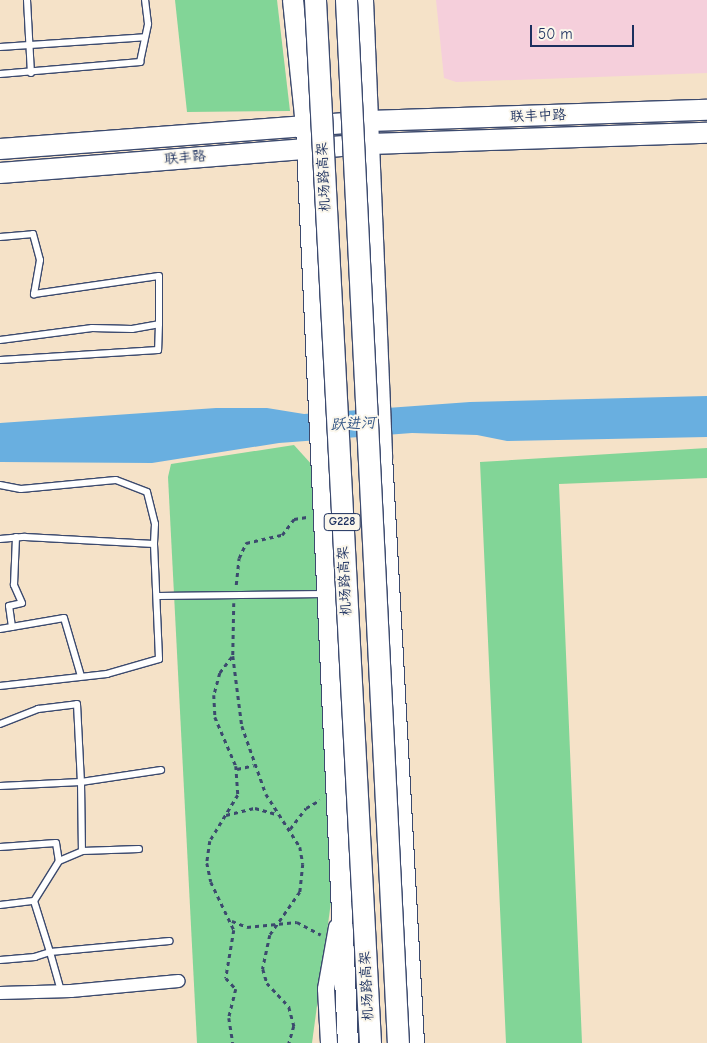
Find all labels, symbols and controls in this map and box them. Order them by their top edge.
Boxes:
scale bar [532,15,636,47]
text: 50 m [538,25,573,43]
street label: 联丰中路 [510,107,566,125]
street label: 机场路高架 [314,142,334,212]
street label: 联丰路 [163,148,207,168]
water label: 跃进河 [330,414,376,434]
road number: G228 [323,512,361,532]
street label: 机场路高架 [335,546,355,616]
street label: 机场路高架 [357,951,377,1021]

